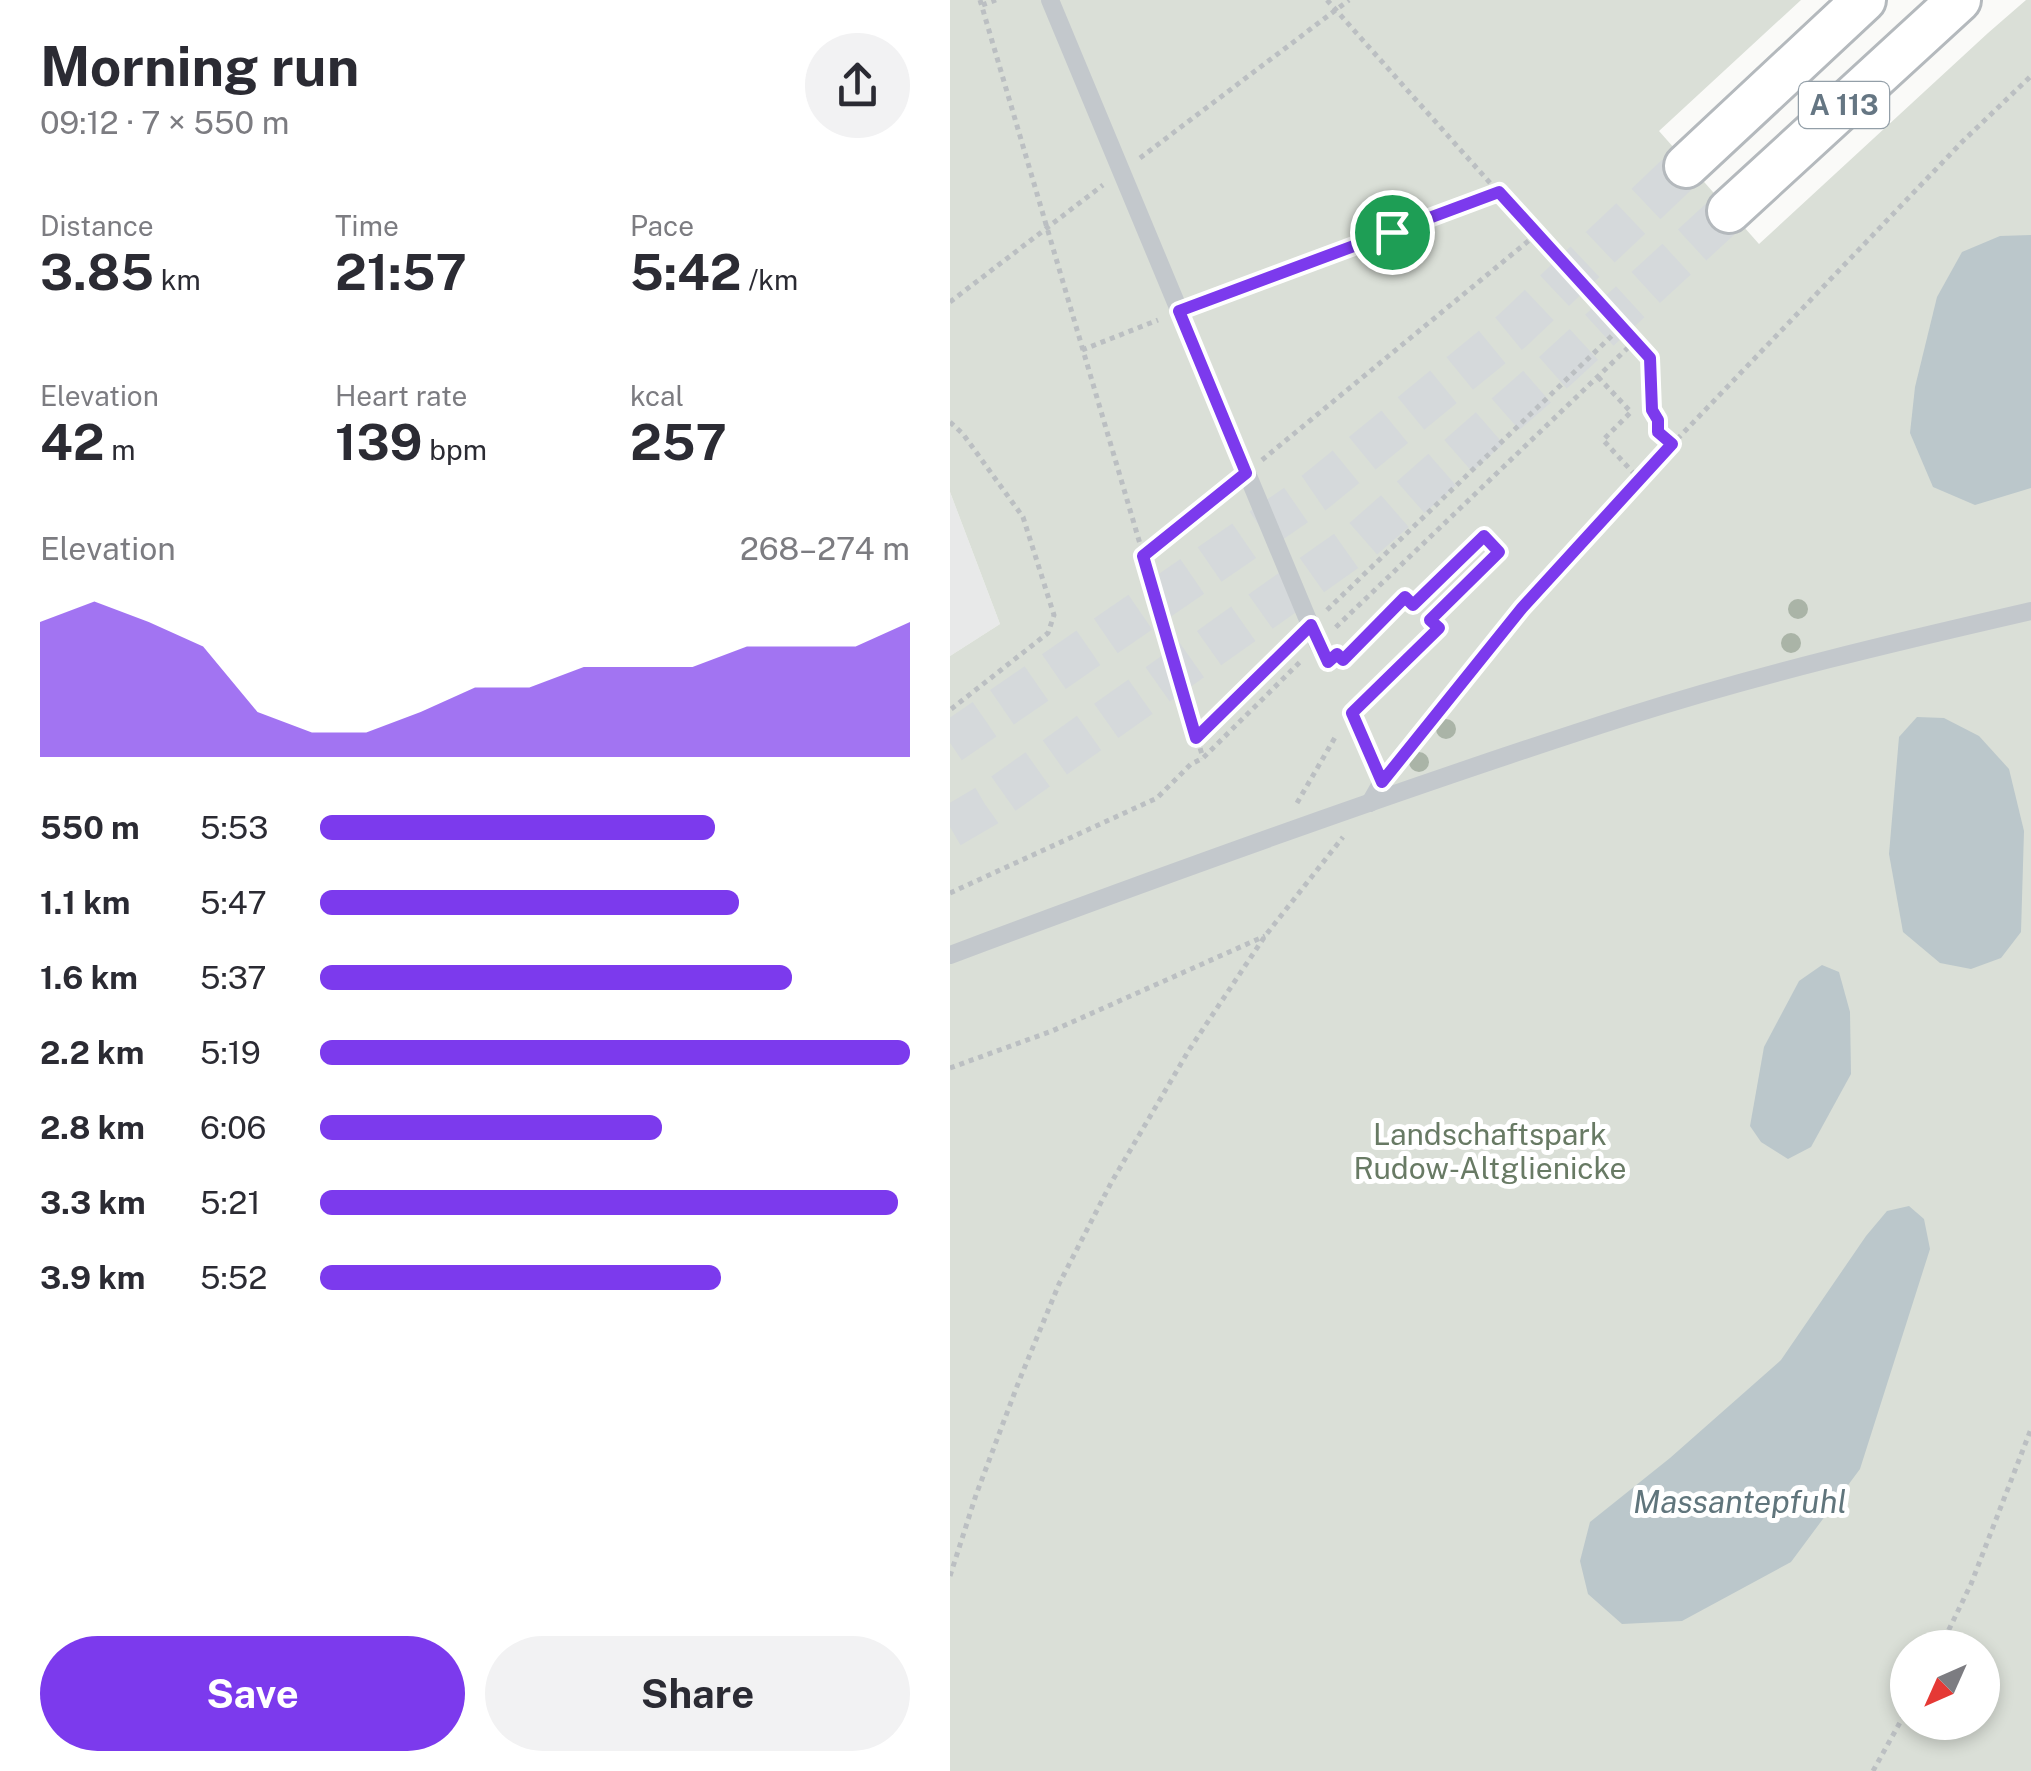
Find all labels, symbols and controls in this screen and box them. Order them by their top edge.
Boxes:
button: share [805,33,910,138]
text: Morning run [40,34,359,98]
road number: A 113 [1799,82,1889,128]
text: 09:12 · 7 × 550 m [40,104,289,141]
pin [1350,190,1435,275]
icon: arrive [1365,205,1420,260]
text: Distance [40,209,154,242]
text: Time [335,209,399,242]
text: Pace [630,209,694,242]
text: 3.85 [40,242,154,301]
text: 21:57 [335,242,467,301]
text: 5:42 [630,242,742,301]
text: km [154,263,201,296]
text: /km [742,263,798,296]
text: Elevation [40,379,159,412]
text: Heart rate [335,379,467,412]
text: kcal [630,379,684,412]
text: 42 [40,412,105,471]
text: 139 [335,412,422,471]
text: 257 [630,412,727,471]
text: m [105,433,136,466]
text: bpm [422,433,487,466]
text: Elevation [40,530,176,567]
text: 268–274 m [740,530,910,567]
text: 550 m [40,809,140,846]
text: 5:53 [200,809,268,846]
text: 1.1 km [40,884,130,921]
text: 5:47 [200,884,267,921]
text: 1.6 km [40,959,138,996]
text: 5:37 [200,959,267,996]
text: 2.2 km [40,1034,144,1071]
text: 5:19 [200,1034,261,1071]
text: 2.8 km [40,1109,145,1146]
text: 6:06 [200,1109,266,1146]
park label: Landschaftspark Rudow-Altglienicke [1353,1116,1627,1186]
text: 3.3 km [40,1184,146,1221]
text: 5:21 [200,1184,260,1221]
text: 3.9 km [40,1259,145,1296]
text: 5:52 [200,1259,267,1296]
water label: Massantepfuhl [1633,1483,1847,1520]
north arrow [1890,1630,2000,1740]
map controls [1890,1630,2000,1740]
button: Save [40,1636,465,1751]
button: Share [485,1636,910,1751]

